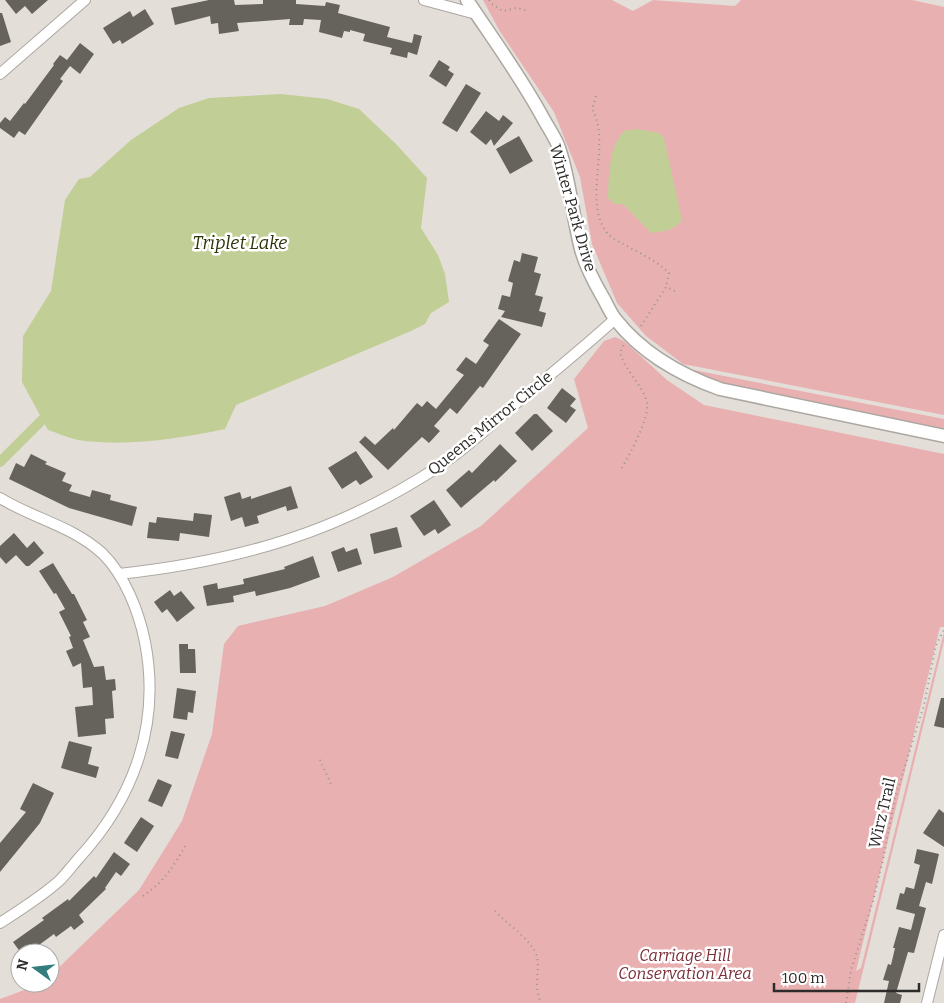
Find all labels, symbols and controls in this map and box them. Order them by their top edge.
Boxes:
street label: Winter Park Drive [546,142,600,274]
water label: Triplet Lake [193,232,287,254]
street label: Queens Mirror Circle [424,367,556,479]
street label: Wirz Trail [865,775,899,850]
north arrow [10,943,60,993]
park label: Carriage Hill Conservation Area [618,946,752,983]
text: N [13,957,33,972]
scale bar [774,960,919,992]
text: 100 m [782,969,825,987]

